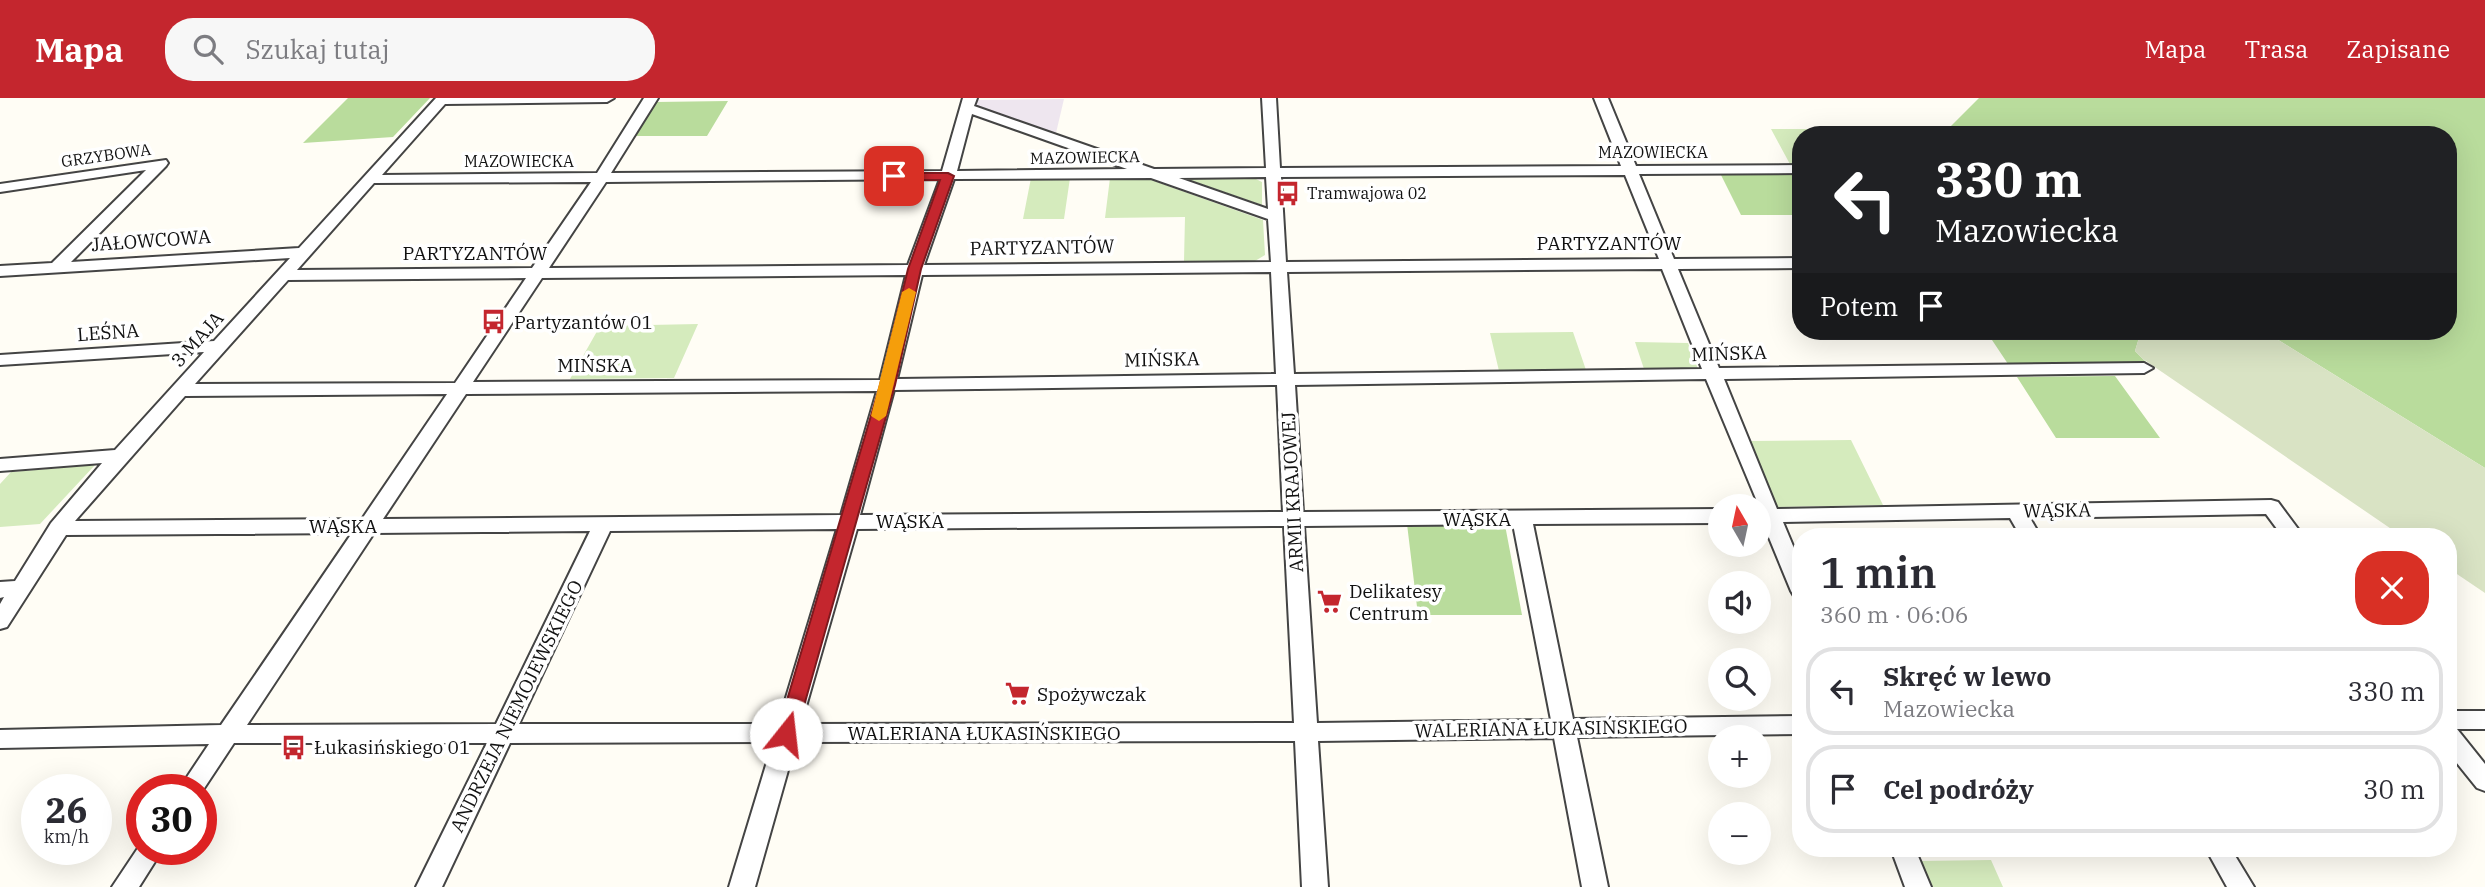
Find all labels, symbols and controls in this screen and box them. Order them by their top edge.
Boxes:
search box [165,18,655,81]
text: Mapa [35,28,123,71]
icon: search [189,30,227,68]
text: Szukaj tutaj [245,32,390,66]
text: Mapa [2144,33,2206,65]
text: Trasa [2244,33,2308,65]
text: Zapisane [2346,33,2450,65]
street label: GRZYBOWA [60,139,152,171]
street label: MAZOWIECKA [1598,142,1708,162]
pin [864,146,924,206]
street label: MAZOWIECKA [1030,146,1140,168]
text: 330 m [1935,147,2082,210]
street label: MAZOWIECKA [464,151,574,171]
icon: left [1820,154,1911,245]
icon: arrive [875,157,913,195]
bus stop icon: Tramwajowa 02 [1273,179,1301,207]
place label: Tramwajowa 02 [1307,183,1427,203]
text: Mazowiecka [1935,209,2119,251]
street label: JAŁOWCOWA [90,224,212,256]
street label: PARTYZANTÓW [1537,231,1681,255]
street label: PARTYZANTÓW [969,234,1115,260]
street label: PARTYZANTÓW [403,241,547,265]
icon: arrive [1912,287,1950,325]
text: Potem [1820,289,1898,323]
street label: 3 MAJA [166,306,228,372]
bus stop icon: Partyzantów 01 [480,308,508,336]
place label: Partyzantów 01 [514,310,653,334]
street label: LEŚNA [76,318,140,346]
street label: MIŃSKA [1691,340,1767,366]
street label: MIŃSKA [1124,346,1200,372]
street label: MIŃSKA [557,353,633,377]
street label: ARMII KRAJOWEJ [1276,411,1308,573]
north arrow [1708,494,1771,556]
map controls [1708,494,1771,865]
street label: WĄSKA [2023,497,2091,523]
street label: WĄSKA [1443,507,1511,531]
street label: WĄSKA [876,509,944,533]
street label: WĄSKA [309,514,377,538]
text: 1 min [1820,545,1937,600]
button: close [2355,551,2429,625]
button: sound [1708,571,1771,634]
street label: ANDRZEJA NIEMOJEWSKIEGO [444,576,588,836]
place label: Delikatesy Centrum [1349,579,1443,625]
supermarket icon: Delikatesy Centrum [1315,588,1343,616]
text: 360 m · 06:06 [1820,599,1969,629]
button: search [1708,648,1771,711]
text: Skręć w lewo [1883,659,2051,693]
icon: left [1824,672,1862,710]
text: 330 m [2347,674,2425,708]
supermarket icon: Spożywczak [1003,680,1031,708]
place label: Spożywczak [1037,682,1146,706]
text: Mazowiecka [1883,693,2015,723]
position arrow [749,697,823,771]
street label: WALERIANA ŁUKASIŃSKIEGO [1414,714,1688,742]
street label: WALERIANA ŁUKASIŃSKIEGO [847,721,1121,745]
button: + [1708,725,1771,788]
bus stop icon: Łukasińskiego 01 [280,733,308,761]
place label: Łukasińskiego 01 [314,735,470,759]
icon: arrive [1824,770,1862,808]
text: Cel podróży [1883,772,2034,806]
text: 30 m [2363,772,2425,806]
speed limit sign: 30 [126,774,217,865]
text: 26 [45,787,88,833]
button: − [1708,802,1771,865]
text: km/h [44,825,89,848]

